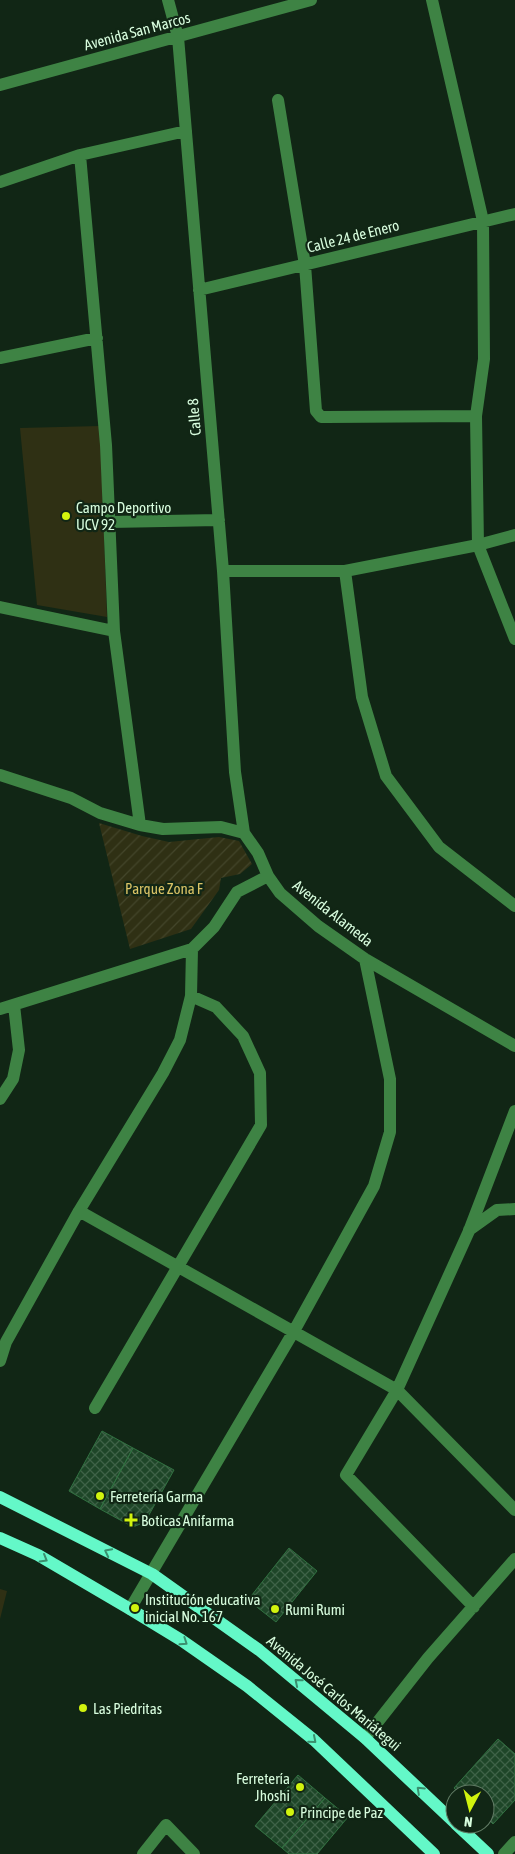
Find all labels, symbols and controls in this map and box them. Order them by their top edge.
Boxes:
street label: Avenida San Marcos [82,9,192,53]
street label: Calle 24 de Enero [305,216,401,256]
street label: Calle 8 [184,398,204,436]
place label: Campo Deportivo UCV 92 [76,499,171,533]
marker: Campo Deportivo UCV 92 [60,510,72,522]
street label: Avenida Alameda [290,876,376,950]
park label: Parque Zona F [125,880,203,897]
place label: Ferretería Garma [110,1488,203,1505]
marker: Ferretería Garma [94,1490,106,1502]
place label: Boticas Anifarma [141,1512,234,1529]
marker: Boticas Anifarma [125,1514,137,1526]
one-way arrow [104,1548,113,1558]
one-way arrow [39,1552,48,1562]
place label: Institución educativa inicial No. 167 [145,1591,261,1625]
place label: Rumi Rumi [285,1601,345,1618]
marker: Institución educativa inicial No. 167 [129,1602,141,1614]
marker: Rumi Rumi [269,1603,281,1615]
street label: Avenida José Carlos Mariátegui [264,1632,404,1754]
one-way arrow [178,1636,187,1645]
one-way arrow [294,1679,303,1688]
place label: Las Piedritas [93,1700,162,1717]
marker: Las Piedritas [77,1702,89,1714]
one-way arrow [308,1734,317,1743]
place label: Ferretería Jhoshi [236,1770,290,1804]
marker: Ferretería Jhoshi [294,1781,306,1793]
north arrow [445,1784,495,1834]
one-way arrow [416,1787,425,1796]
place label: Principe de Paz [300,1804,383,1821]
marker: Principe de Paz [284,1806,296,1818]
text: N [463,1813,473,1830]

